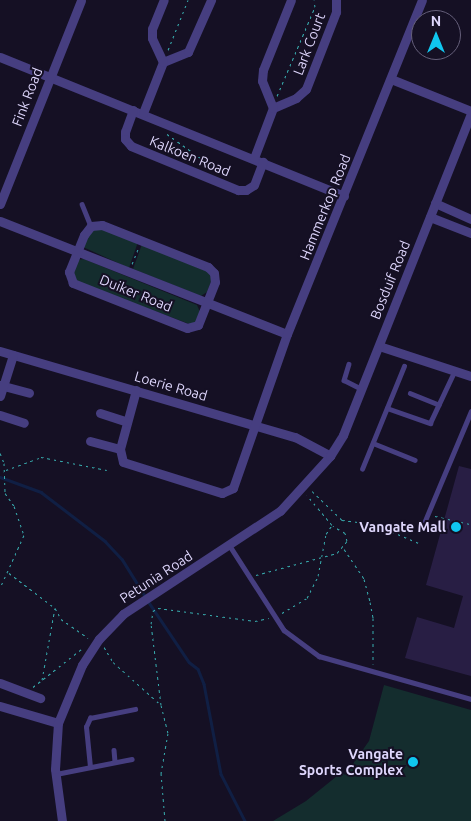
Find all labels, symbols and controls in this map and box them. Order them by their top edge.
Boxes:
street label: Lark Court [289,10,329,78]
north arrow [411,10,461,60]
text: N [431,13,441,29]
street label: Fink Road [8,65,46,129]
street label: Kalkoen Road [147,132,233,180]
street label: Hammerkop Road [296,152,354,262]
street label: Bosduif Road [367,238,413,322]
street label: Duiker Road [97,271,175,315]
street label: Loerie Road [133,368,209,404]
place label: Vangate Mall [359,519,446,535]
marker: Vangate Mall [450,521,462,533]
street label: Petunia Road [116,547,196,607]
place label: Vangate Sports Complex [299,746,403,779]
marker: Vangate Sports Complex [407,756,419,768]

